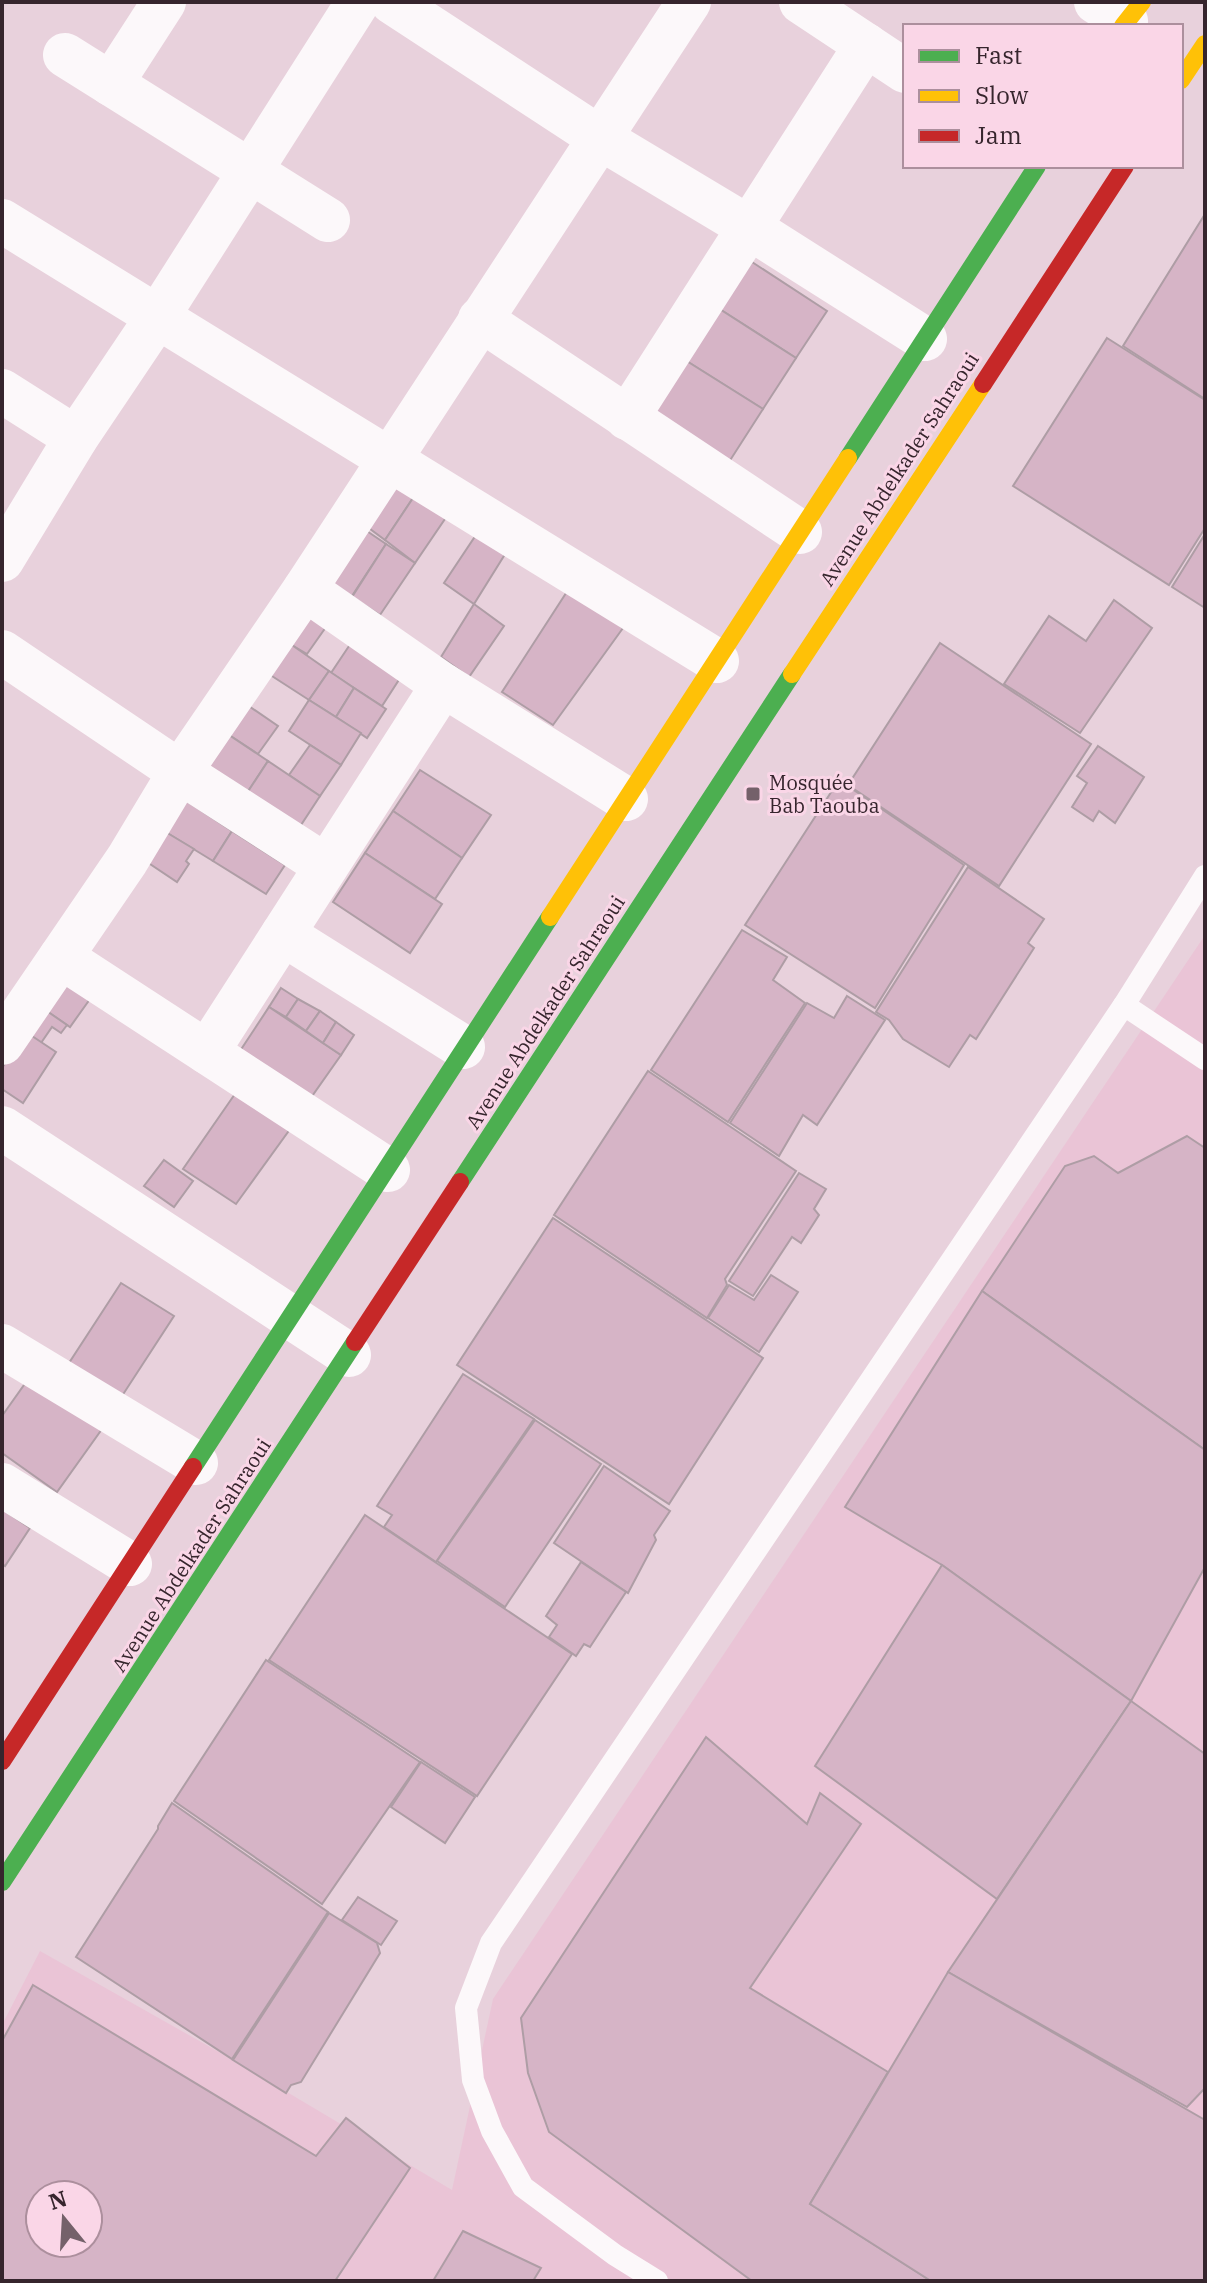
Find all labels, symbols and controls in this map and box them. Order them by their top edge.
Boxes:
legend [903,24,1183,168]
text: Fast [975,39,1022,71]
text: Slow [975,79,1029,111]
text: Jam [975,119,1022,151]
street label: Avenue Abdelkader Sahraoui [813,347,985,591]
place label: Mosquée Bab Taouba [769,769,880,819]
marker: Mosquée Bab Taouba [744,785,762,803]
street label: Avenue Abdelkader Sahraoui [459,890,631,1134]
street label: Avenue Abdelkader Sahraoui [105,1433,277,1677]
north arrow [24,2179,104,2259]
text: N [45,2183,70,2216]

